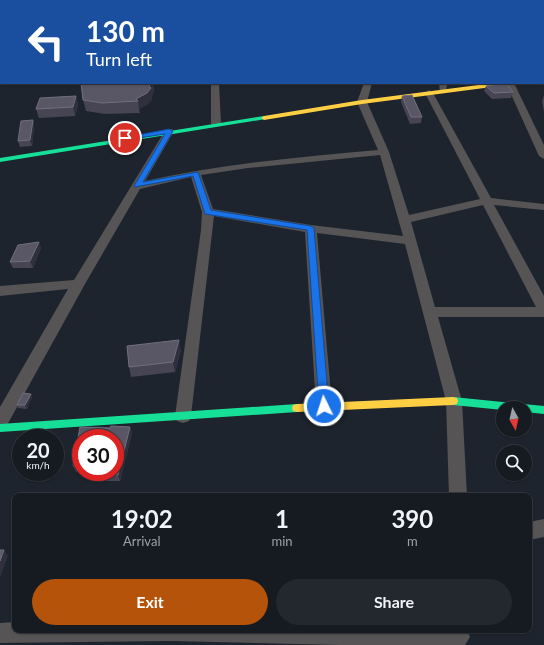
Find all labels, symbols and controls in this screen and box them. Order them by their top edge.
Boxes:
text: 130 m [86,14,165,48]
icon: left [20,16,72,68]
text: Turn left [86,48,152,70]
pin [108,121,142,155]
icon: arrive [114,127,136,149]
position arrow [303,385,345,427]
north arrow [496,401,532,437]
map controls [496,401,532,481]
speed limit sign: 30 [72,429,124,481]
text: 20 [26,438,50,462]
button: search [496,445,532,481]
text: km/h [26,459,50,471]
text: 19:02 [111,504,173,533]
text: 1 [275,504,289,533]
text: 390 [391,504,433,533]
text: Arrival [123,533,160,549]
text: min [272,533,293,549]
text: m [407,533,418,549]
button: Exit [32,579,268,625]
button: Share [276,579,512,625]

